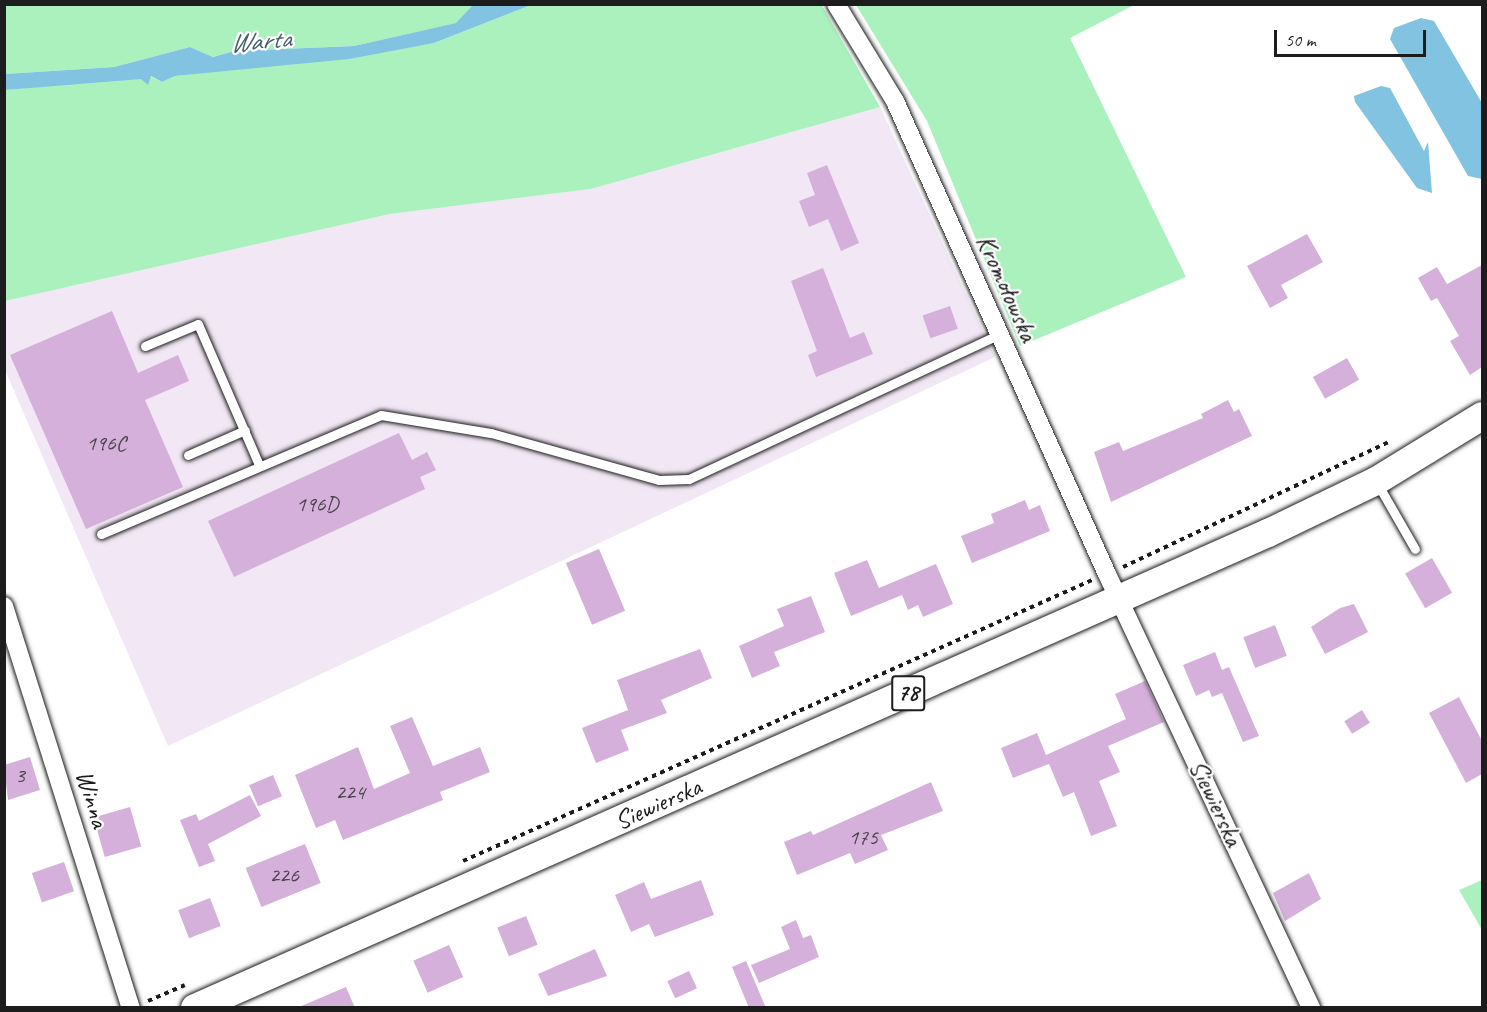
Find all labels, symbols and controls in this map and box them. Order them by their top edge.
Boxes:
scale bar [1277,18,1428,56]
water label: Warta [228,22,292,60]
text: 50 m [1285,29,1316,51]
street label: Kromołowska [970,230,1044,346]
house number: 196C [86,431,126,457]
house number: 196D [296,492,338,518]
road number: 78 [890,672,926,714]
street label: Siewierska [1183,755,1249,851]
house number: 3 [15,763,25,789]
street label: Winna [69,767,115,831]
street label: Siewierska [610,771,706,837]
house number: 224 [335,780,365,806]
house number: 175 [848,825,878,851]
house number: 226 [269,863,299,889]

